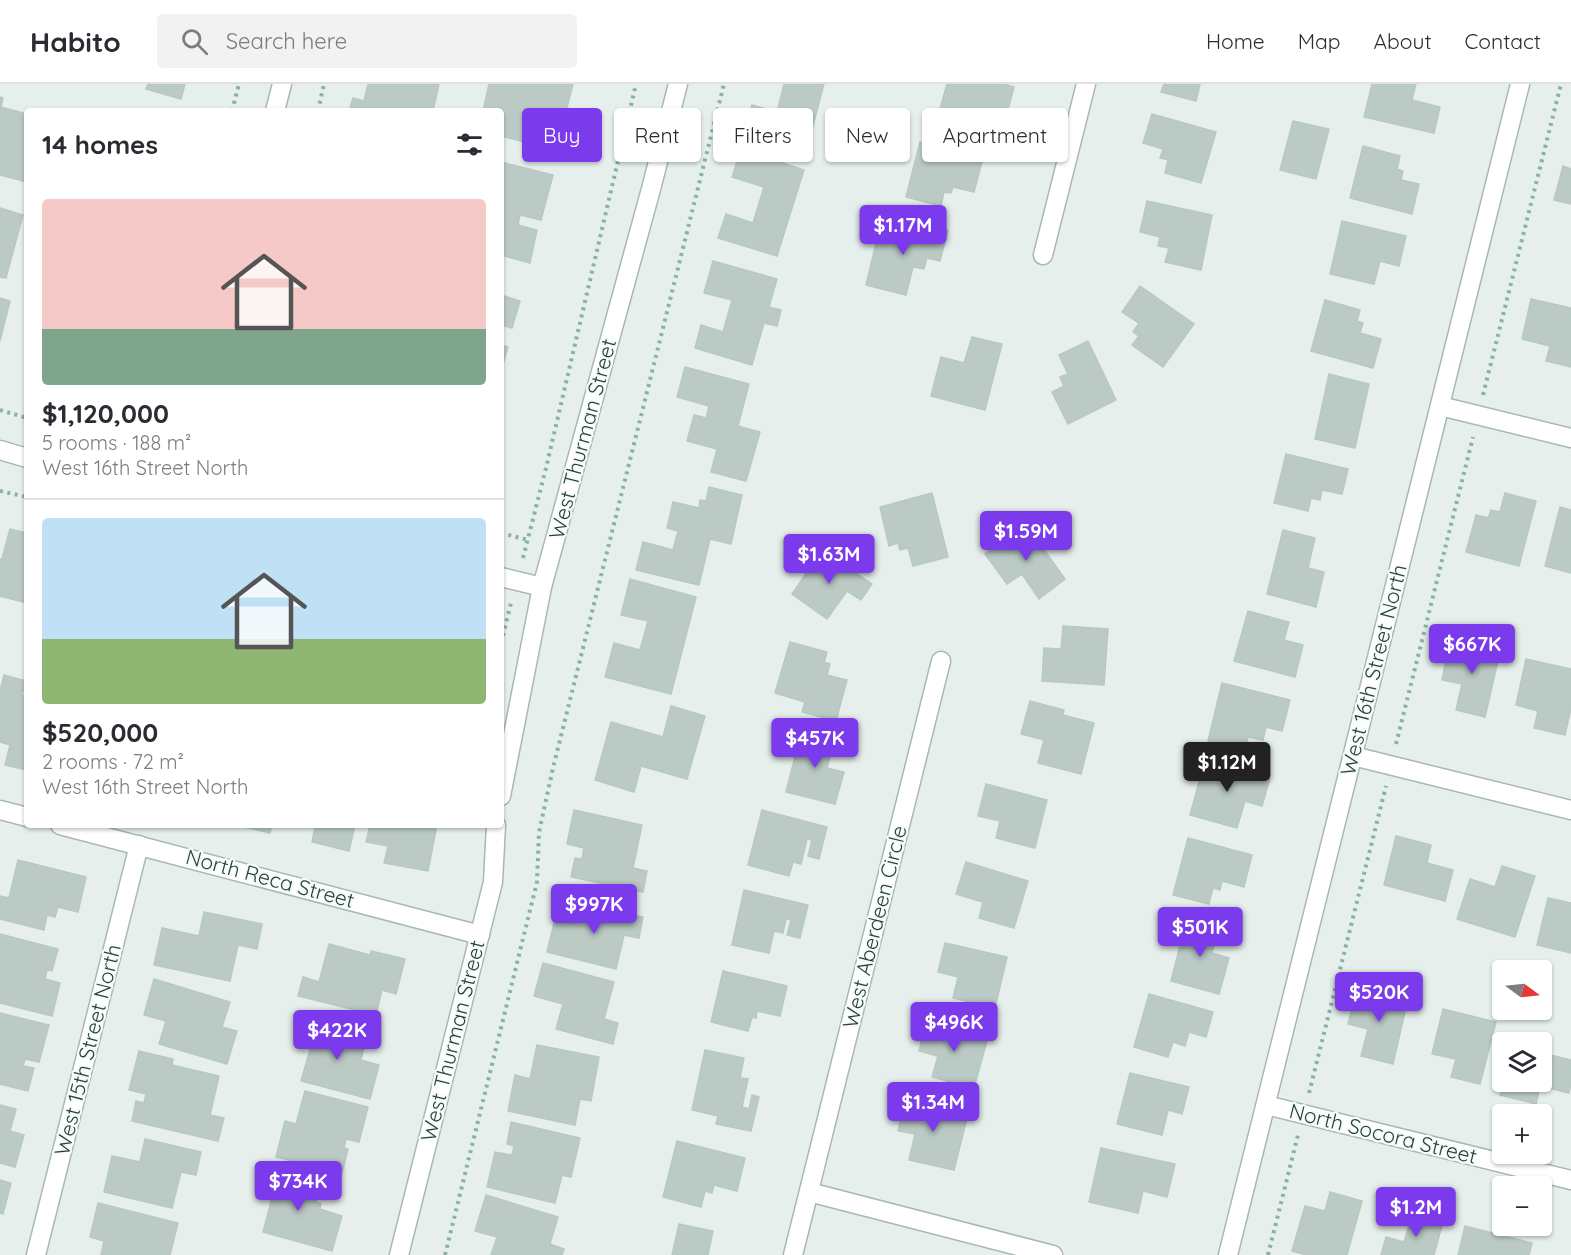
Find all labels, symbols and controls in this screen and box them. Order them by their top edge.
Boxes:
search box [157,14,577,68]
text: Habito [30,24,121,59]
icon: search [178,25,211,58]
text: Search here [226,27,347,55]
text: Home [1206,28,1265,54]
text: Map [1298,28,1341,54]
text: About [1374,28,1432,54]
text: Contact [1465,28,1541,54]
chip: Buy [522,108,602,162]
chip: Rent [614,108,701,162]
chip: Filters [713,108,813,162]
chip: New [825,108,910,162]
chip: Apartment [922,108,1068,162]
text: 14 homes [42,128,158,161]
icon: filters [453,128,486,161]
pin: $1.17M [854,205,952,256]
text: $1.17M [874,212,932,237]
icon: home [210,238,318,346]
street label: West Thurman Street [543,336,621,542]
text: $1,120,000 [42,397,169,430]
text: 5 rooms · 188 m² [42,430,191,455]
text: West 16th Street North [42,455,248,480]
pin: $1.59M [977,511,1075,562]
text: $1.59M [994,518,1058,543]
pin: $1.63M [780,534,878,585]
text: $1.63M [798,541,860,566]
icon: home [210,557,318,665]
street label: West 16th Street North [1334,562,1412,778]
pin: $667K [1430,624,1514,675]
text: $667K [1443,631,1501,656]
text: $520,000 [42,716,158,749]
pin: $457K [773,718,857,769]
text: $457K [785,725,845,750]
pin: $1.12M [1178,742,1276,793]
text: 2 rooms · 72 m² [42,749,184,774]
text: $1.12M [1197,749,1257,774]
text: West 16th Street North [42,774,248,799]
street label: West Aberdeen Circle [836,823,912,1031]
street label: North Reca Street [183,843,357,913]
pin: $997K [552,884,636,935]
text: $997K [565,891,623,916]
pin: $501K [1158,907,1242,958]
text: $501K [1172,914,1228,939]
street label: West Thurman Street [414,938,490,1144]
street label: West 15th Street North [48,941,126,1158]
north arrow [1492,960,1552,1020]
map controls [1492,960,1552,1236]
pin: $520K [1337,972,1421,1023]
text: $520K [1349,979,1409,1004]
pin: $496K [912,1002,996,1053]
text: $496K [925,1009,983,1034]
pin: $422K [295,1010,379,1061]
text: $422K [307,1017,367,1042]
button: layers [1492,1032,1552,1092]
pin: $1.34M [884,1082,982,1133]
text: $1.34M [901,1089,965,1114]
street label: North Socora Street [1287,1097,1480,1169]
button: + [1492,1104,1552,1164]
pin: $734K [256,1161,340,1212]
text: $734K [269,1168,327,1193]
button: − [1492,1176,1552,1236]
pin: $1.2M [1374,1187,1458,1238]
text: $1.2M [1390,1194,1442,1219]

